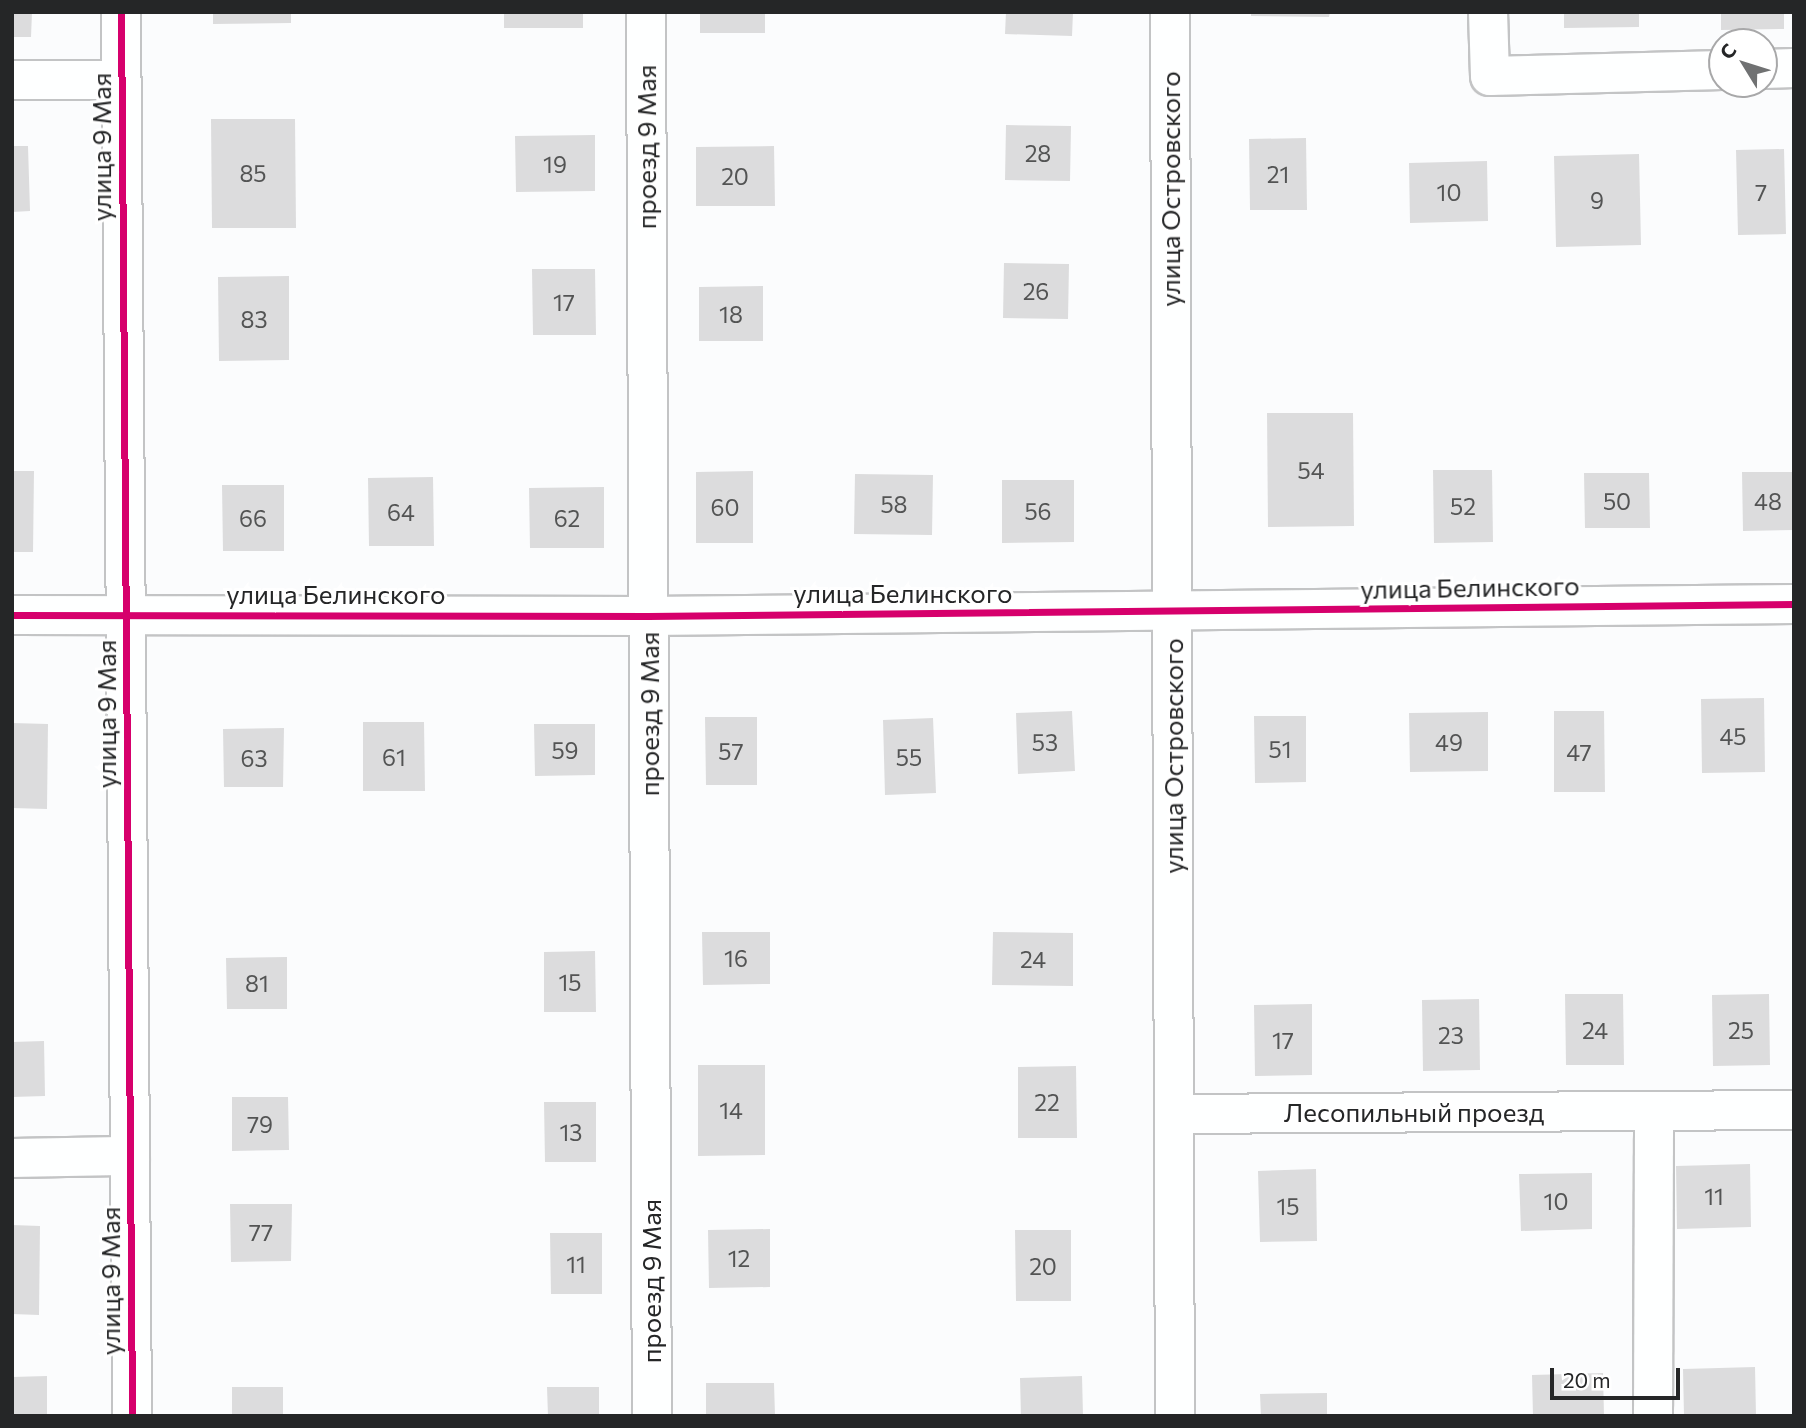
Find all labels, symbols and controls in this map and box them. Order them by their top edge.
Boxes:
north arrow [1708,28,1778,98]
text: С [1715,39,1741,63]
street label: проезд 9 Мая [630,65,662,229]
street label: улица Островского [1154,71,1186,307]
street label: улица 9 Мая [85,73,117,221]
house number: 28 [1025,139,1051,167]
house number: 19 [543,150,567,178]
house number: 85 [239,159,267,187]
house number: 21 [1267,160,1289,188]
house number: 20 [721,162,749,190]
house number: 10 [1437,178,1461,206]
house number: 7 [1755,178,1767,206]
house number: 9 [1590,186,1604,214]
house number: 26 [1023,277,1049,305]
house number: 17 [553,288,575,316]
house number: 18 [719,300,743,328]
house number: 83 [240,305,268,333]
house number: 54 [1297,456,1325,484]
house number: 50 [1603,487,1631,515]
house number: 48 [1754,487,1782,515]
house number: 58 [880,490,908,518]
house number: 52 [1450,492,1476,520]
house number: 60 [711,493,739,521]
house number: 56 [1024,497,1052,525]
house number: 64 [387,498,415,526]
house number: 66 [239,504,267,532]
house number: 62 [554,504,580,532]
street label: улица Белинского [1360,569,1580,605]
street label: улица Белинского [793,577,1013,609]
street label: улица Белинского [226,578,446,610]
street label: проезд 9 Мая [633,632,665,796]
street label: улица Островского [1157,638,1189,874]
street label: улица 9 Мая [90,640,122,788]
house number: 45 [1719,722,1747,750]
house number: 53 [1032,728,1058,756]
house number: 49 [1435,728,1463,756]
house number: 51 [1268,735,1292,763]
house number: 59 [551,736,579,764]
house number: 57 [718,737,744,765]
house number: 47 [1566,738,1592,766]
house number: 61 [382,743,406,771]
house number: 55 [896,743,922,771]
house number: 63 [240,744,268,772]
house number: 16 [724,944,748,972]
house number: 24 [1020,945,1046,973]
house number: 15 [558,968,582,996]
house number: 81 [245,969,269,997]
house number: 24 [1582,1016,1608,1044]
house number: 25 [1728,1016,1754,1044]
house number: 23 [1438,1021,1464,1049]
house number: 17 [1272,1026,1294,1054]
house number: 22 [1034,1088,1060,1116]
house number: 14 [719,1096,743,1124]
street label: Лесопильный проезд [1284,1096,1544,1128]
house number: 79 [247,1110,273,1138]
house number: 13 [560,1118,582,1146]
house number: 11 [1704,1182,1724,1210]
house number: 10 [1544,1187,1568,1215]
house number: 15 [1276,1192,1300,1220]
street label: проезд 9 Мая [635,1199,667,1363]
street label: улица 9 Мая [94,1207,126,1355]
house number: 77 [249,1218,273,1246]
house number: 12 [728,1244,750,1272]
house number: 11 [566,1250,586,1278]
house number: 20 [1029,1252,1057,1280]
scale bar [1554,1354,1684,1398]
text: 20 m [1563,1367,1611,1392]

